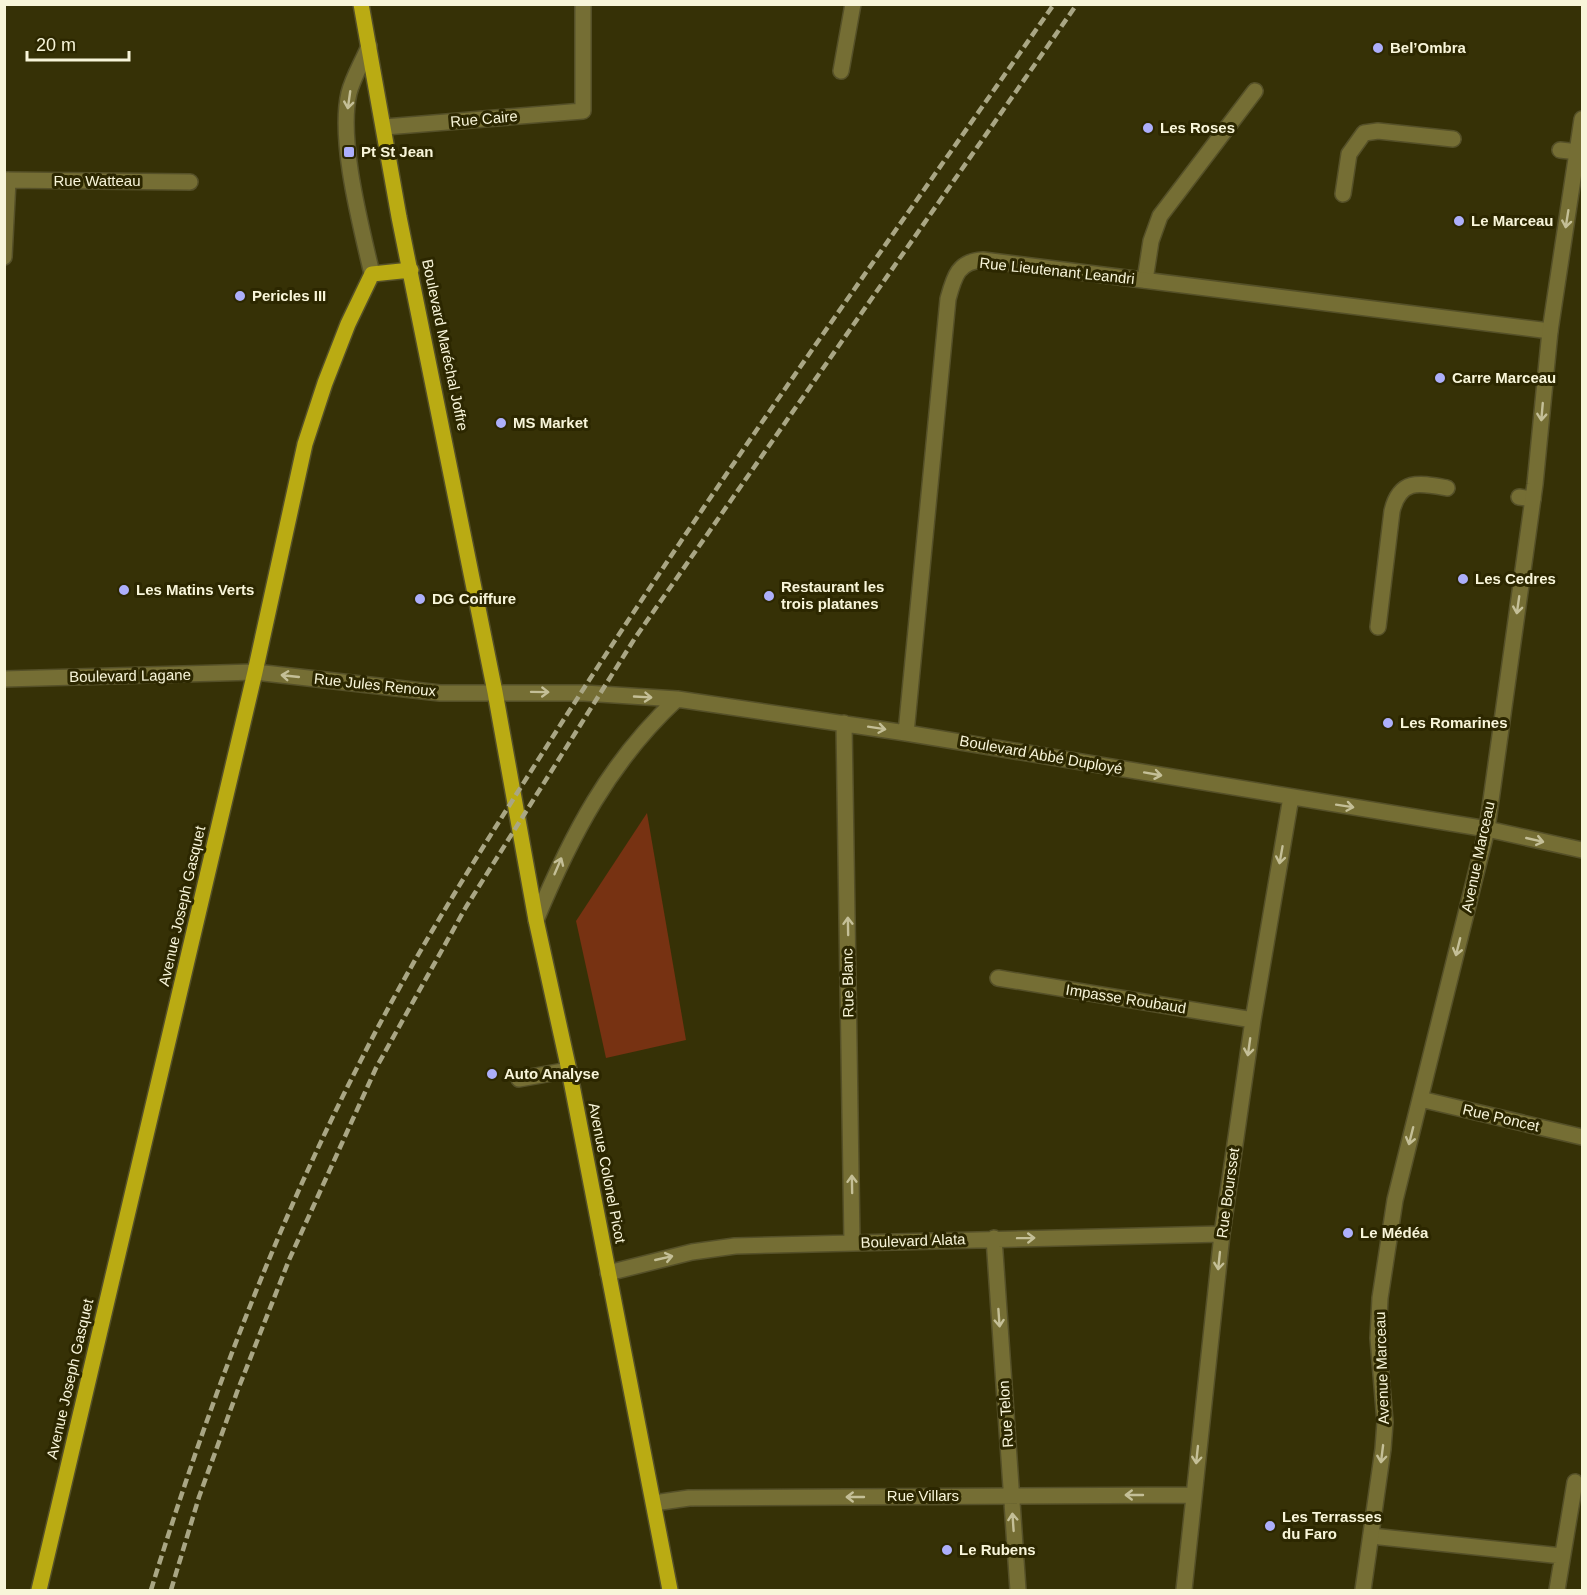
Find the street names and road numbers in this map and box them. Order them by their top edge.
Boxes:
street label: Rue Caire [450,107,518,130]
street label: Rue Watteau [54,172,141,189]
street label: Rue Lieutenant Leandri [979,254,1135,287]
street label: Boulevard Maréchal Joffre [419,258,472,432]
street label: Boulevard Lagane [69,666,191,685]
street label: Rue Jules Renoux [313,670,437,699]
street label: Boulevard Abbé Duployé [958,732,1124,777]
street label: Avenue Marceau [1457,800,1498,914]
street label: Avenue Joseph Gasquet [155,823,208,988]
street label: Rue Blanc [838,948,857,1018]
street label: Impasse Roubaud [1065,981,1188,1016]
street label: Rue Poncet [1461,1100,1542,1135]
street label: Avenue Colonel Picot [585,1101,630,1246]
street label: Rue Boursset [1213,1146,1242,1239]
street label: Boulevard Alata [860,1230,966,1251]
street label: Avenue Joseph Gasquet [43,1296,96,1461]
street label: Avenue Marceau [1371,1311,1392,1425]
street label: Rue Telon [995,1380,1016,1448]
street label: Rue Villars [887,1487,959,1504]

